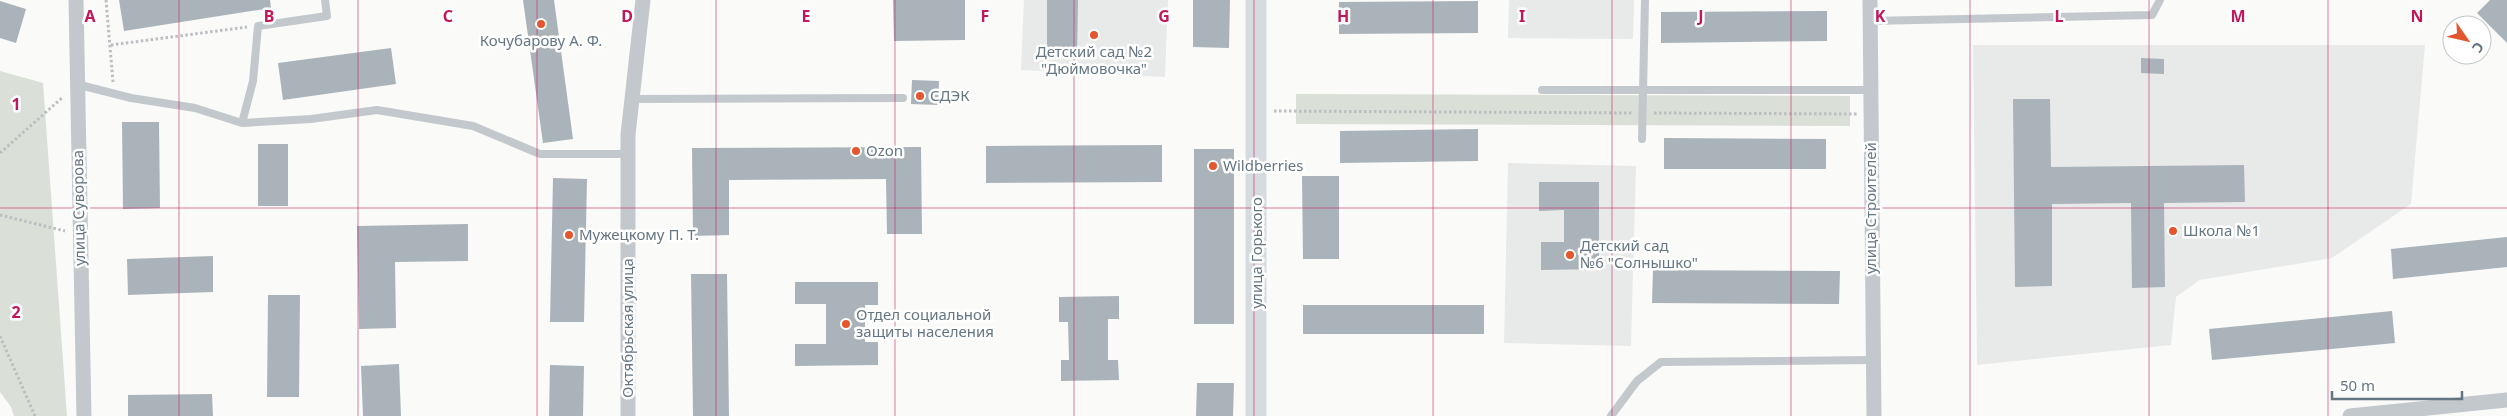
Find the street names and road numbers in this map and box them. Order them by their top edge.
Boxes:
street label: улица Строителей [1860,142,1880,274]
street label: улица Суворова [67,150,89,266]
street label: улица Горького [1246,197,1266,309]
street label: Октябрьская улица [617,258,637,398]

